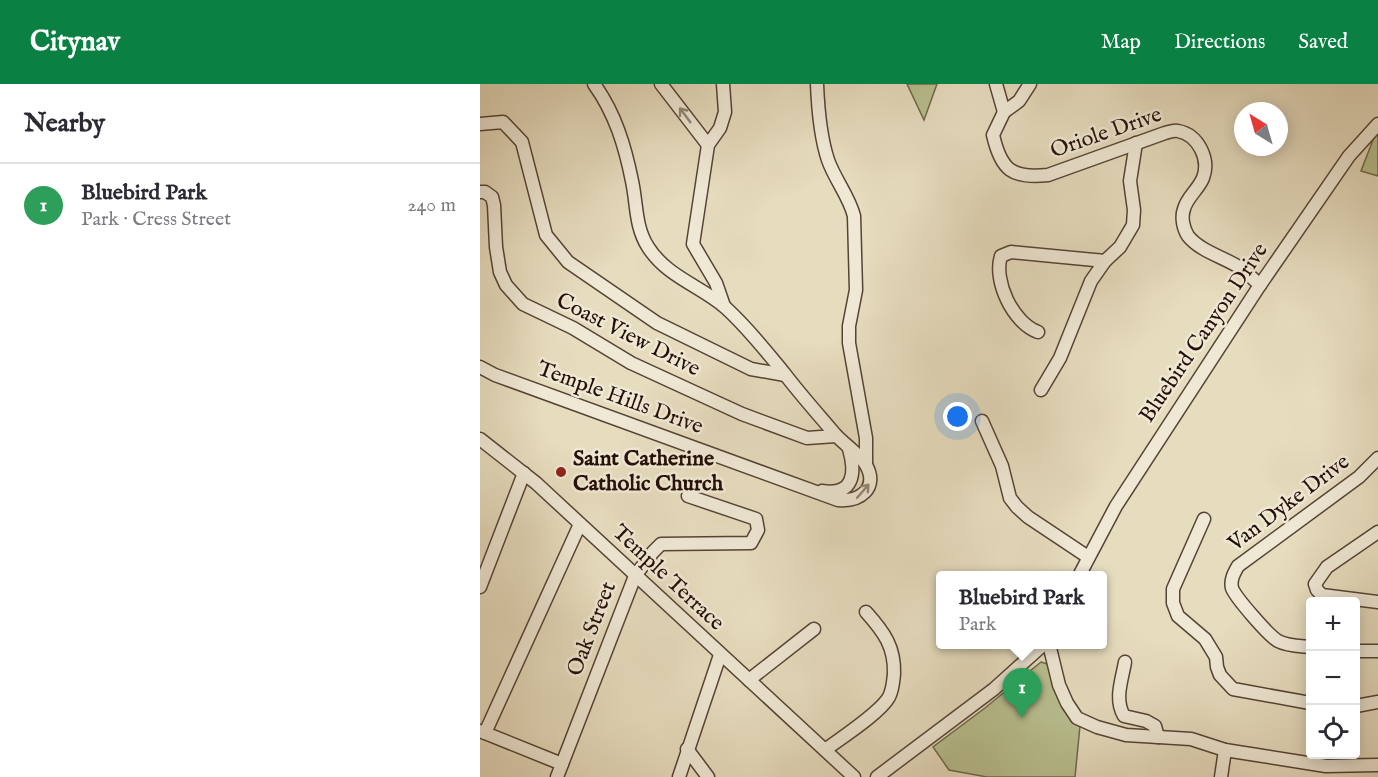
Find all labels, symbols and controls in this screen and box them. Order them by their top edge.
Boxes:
text: Citynav [30,25,120,60]
text: Map [1101,29,1141,56]
text: Directions [1174,29,1265,56]
text: Saved [1298,29,1348,56]
street label: Oriole Drive [1047,101,1165,165]
north arrow [1234,102,1288,156]
text: Nearby [24,107,105,140]
one-way arrow [678,107,691,123]
text: Bluebird Park [81,179,207,207]
text: 1 [40,193,47,218]
text: 240 m [407,193,456,218]
text: Park · Cress Street [81,207,231,232]
street label: Bluebird Canyon Drive [1133,238,1275,428]
street label: Coast View Drive [551,287,705,383]
street label: Temple Hills Drive [533,355,707,441]
your location [943,402,972,431]
place label: Saint Catherine Catholic Church [573,445,723,498]
street label: Van Dyke Drive [1222,448,1355,558]
marker: Saint Catherine Catholic Church [554,465,568,479]
one-way arrow [856,484,870,499]
street label: Temple Terrace [606,519,730,637]
popup [936,571,1107,649]
street label: Oak Street [561,577,623,680]
text: Bluebird Park [959,584,1084,612]
map controls [1306,597,1360,759]
button: + [1306,597,1360,651]
text: Park [959,612,997,637]
button: − [1306,651,1360,705]
pin: 1 [1002,668,1042,718]
button: locate [1306,705,1360,759]

